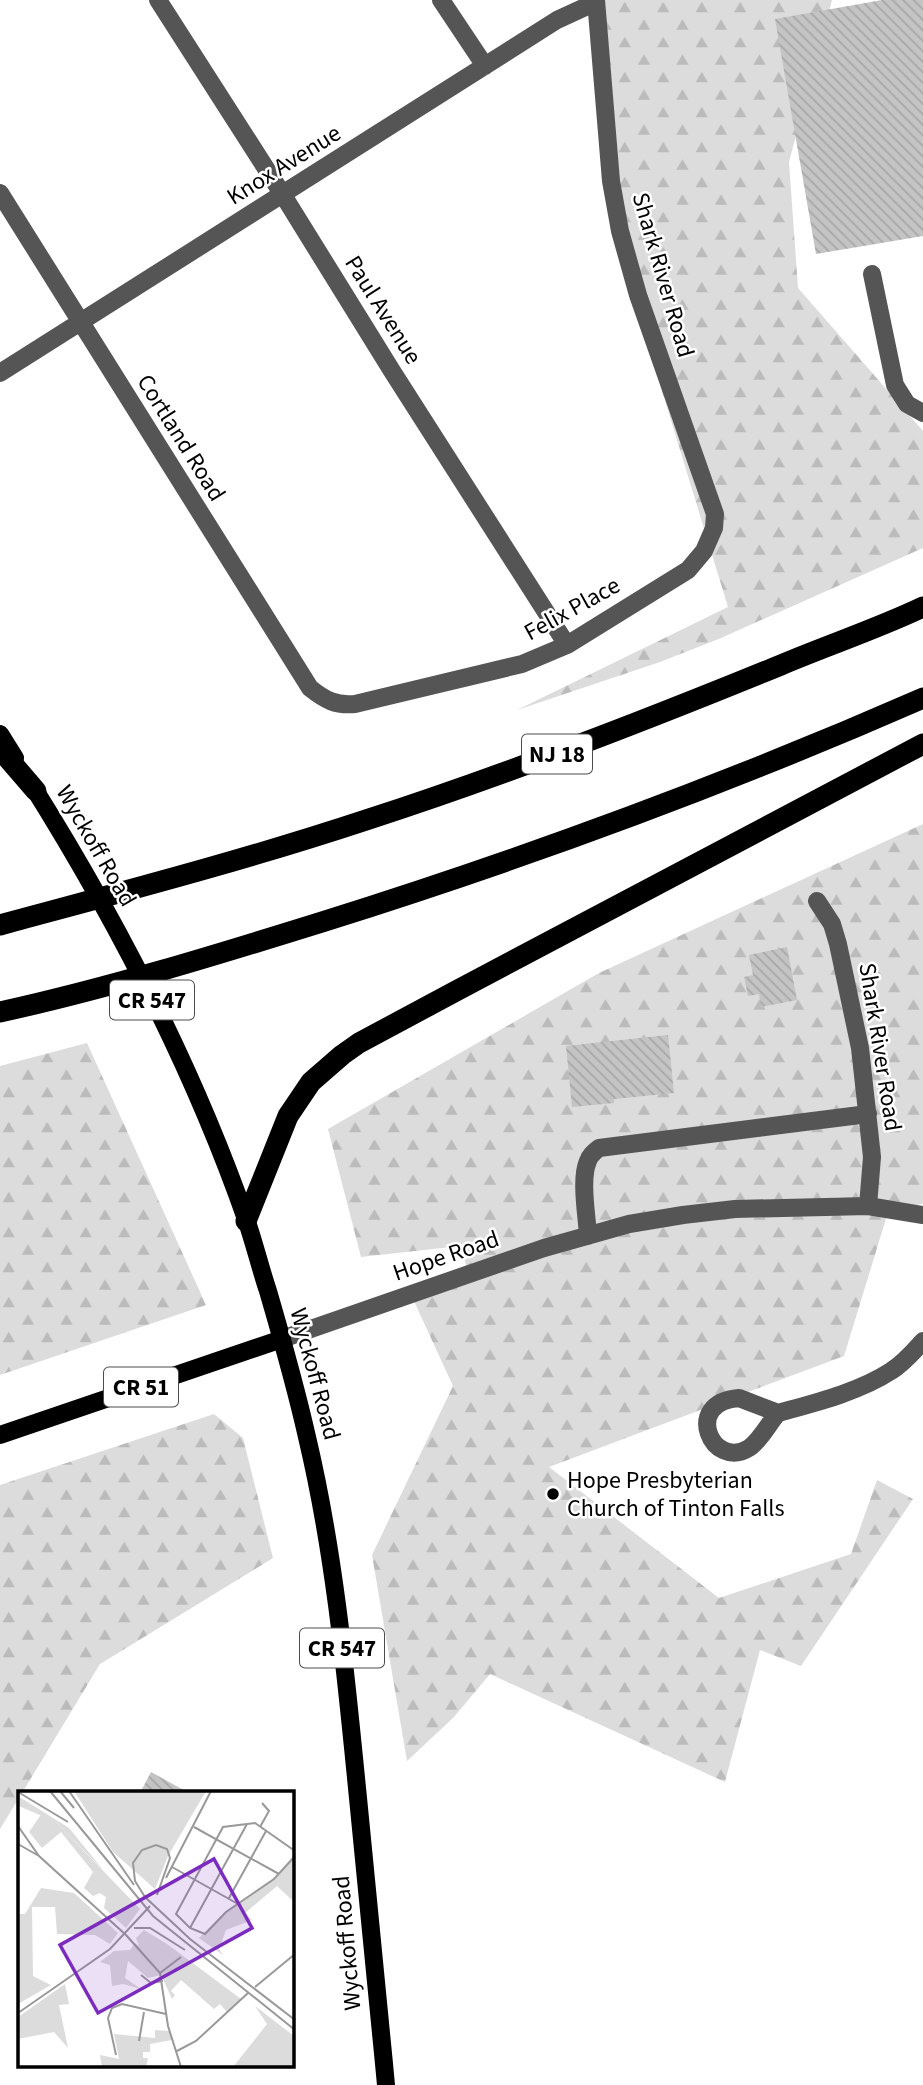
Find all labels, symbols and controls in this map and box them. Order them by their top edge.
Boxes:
street label: Knox Avenue [220,116,348,214]
street label: Shark River Road [623,188,703,362]
street label: Paul Avenue [336,249,430,371]
street label: Cortland Road [128,368,234,508]
street label: Felix Place [518,568,626,650]
road number: NJ 18 [522,734,592,774]
street label: Wyckoff Road [47,779,145,913]
street label: Shark River Road [849,960,911,1134]
road number: CR 547 [110,981,194,1020]
street label: Hope Road [388,1222,504,1290]
street label: Wyckoff Road [281,1304,349,1444]
road number: CR 51 [104,1368,178,1406]
place label: Hope Presbyterian Church of Tinton Falls [567,1463,785,1526]
marker: Hope Presbyterian Church of Tinton Falls [545,1486,561,1502]
road number: CR 547 [300,1628,384,1667]
inset map [18,1791,294,2068]
street label: Wyckoff Road [324,1874,370,2012]

